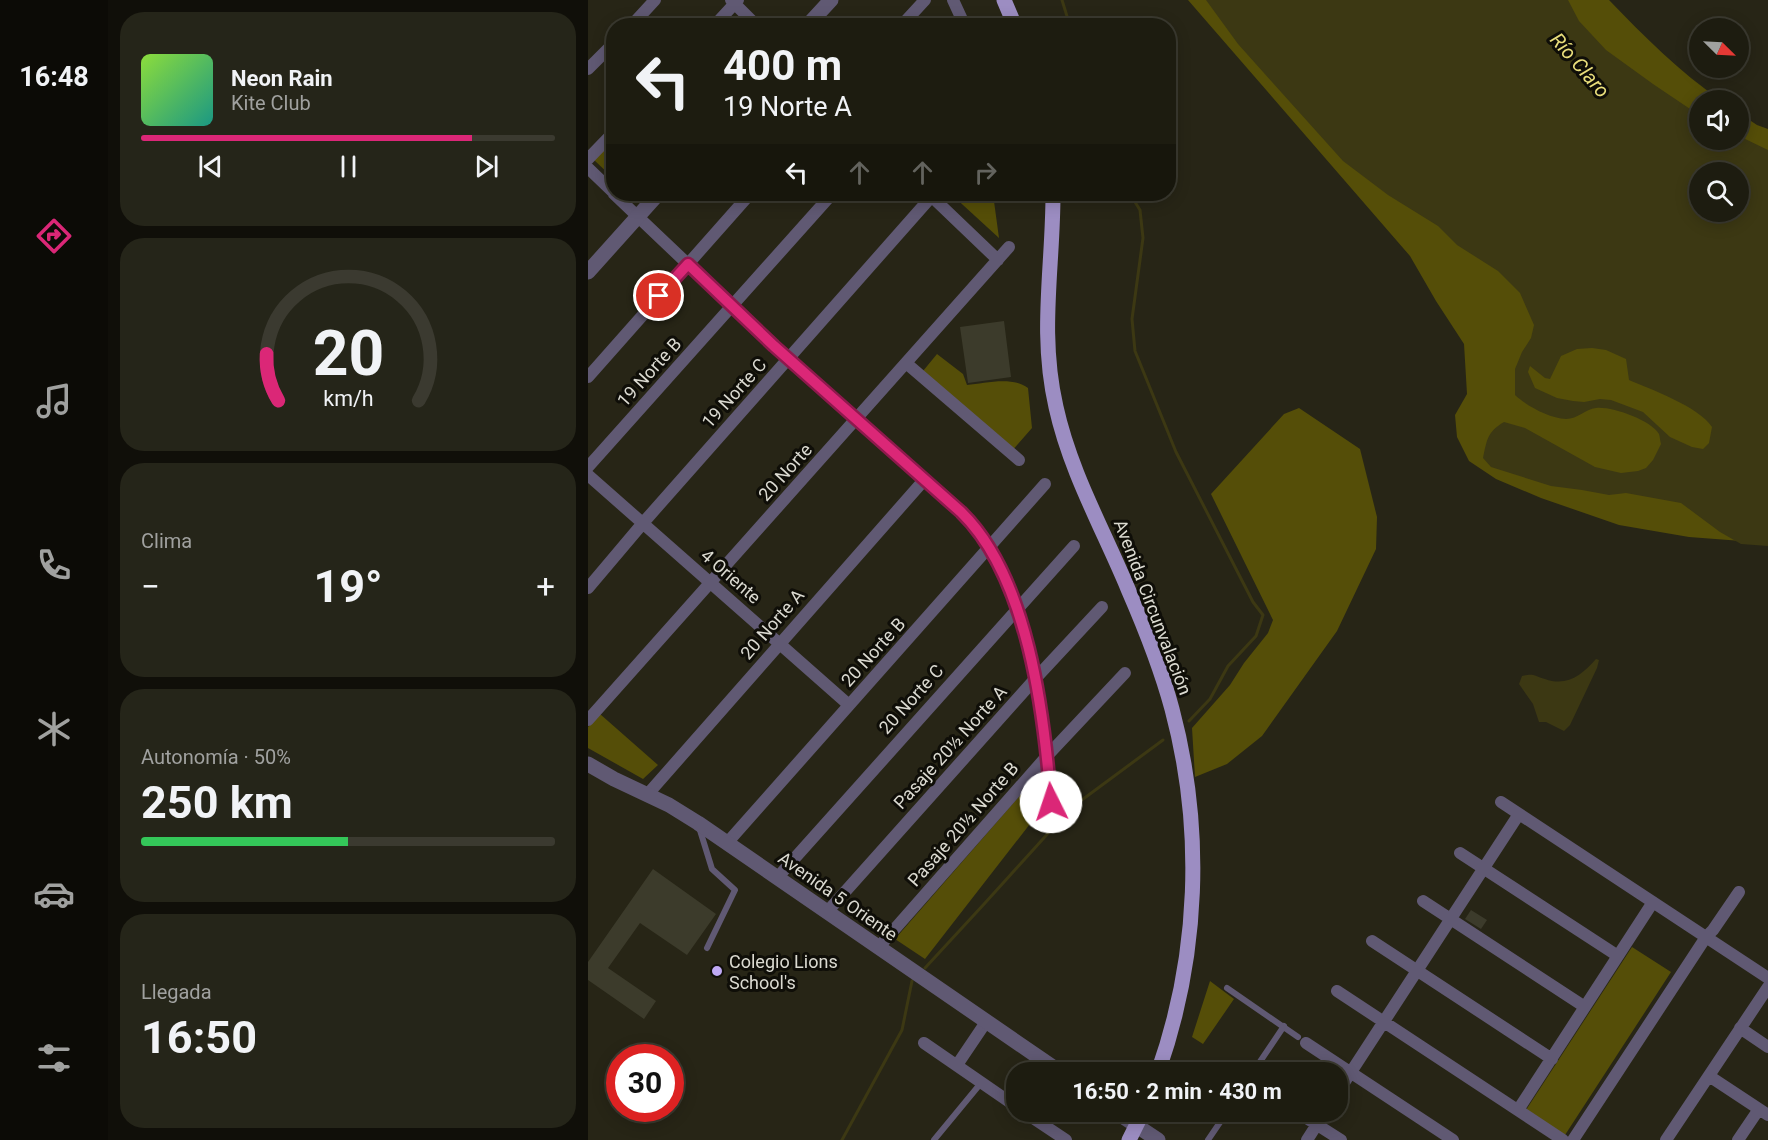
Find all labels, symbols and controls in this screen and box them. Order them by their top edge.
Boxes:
north arrow [1689,18,1749,78]
map controls [1689,18,1749,222]
water label: Río Claro [1545,28,1615,102]
text: 400 m [723,41,842,90]
icon: left [624,42,702,120]
text: 16:48 [19,61,89,93]
text: Neon Rain [231,66,333,91]
button: sound [1689,90,1749,150]
text: Kite Club [231,91,311,115]
text: 19 Norte A [723,91,852,123]
icon: previous [194,150,227,183]
icon: pause [332,150,365,183]
icon: next [470,150,503,183]
icon: left [780,156,813,189]
icon: ahead [843,156,876,189]
icon: ahead [906,156,939,189]
icon: right [969,156,1002,189]
button: search [1689,162,1749,222]
icon: directions [33,215,75,257]
pin [633,270,684,321]
icon: arrive [642,279,675,312]
text: 20 [312,318,384,391]
street label: 19 Norte B [613,333,685,411]
street label: 19 Norte C [697,354,771,432]
icon: music [33,380,75,422]
text: km/h [323,387,373,412]
street label: 20 Norte [754,439,816,505]
street label: Avenida Circunvalación [1110,516,1196,698]
text: Clima [141,529,192,553]
icon: phone [33,544,75,586]
street label: 4 Oriente [697,544,765,608]
text: 19° [313,560,383,613]
text: − [141,567,160,606]
text: + [536,567,555,606]
street label: 20 Norte A [736,584,808,663]
street label: 20 Norte B [837,613,909,691]
street label: 20 Norte C [874,660,948,738]
street label: Pasaje 20½ Norte A [889,681,1011,813]
icon: climate [33,708,75,750]
text: Autonomía · 50% [141,745,291,769]
street label: Pasaje 20½ Norte B [903,758,1023,890]
position arrow [1019,770,1083,834]
text: 250 km [141,776,293,829]
street label: Avenida 5 Oriente [774,847,902,945]
icon: car [33,873,75,915]
place label: Colegio Lions School's [729,951,838,993]
marker: Colegio Lions School's [710,964,724,978]
text: Llegada [141,980,212,1004]
text: 16:50 [141,1011,257,1064]
icon: filters [33,1037,75,1079]
speed limit sign: 30 [606,1044,684,1122]
text: 16:50 · 2 min · 430 m [1072,1079,1282,1104]

